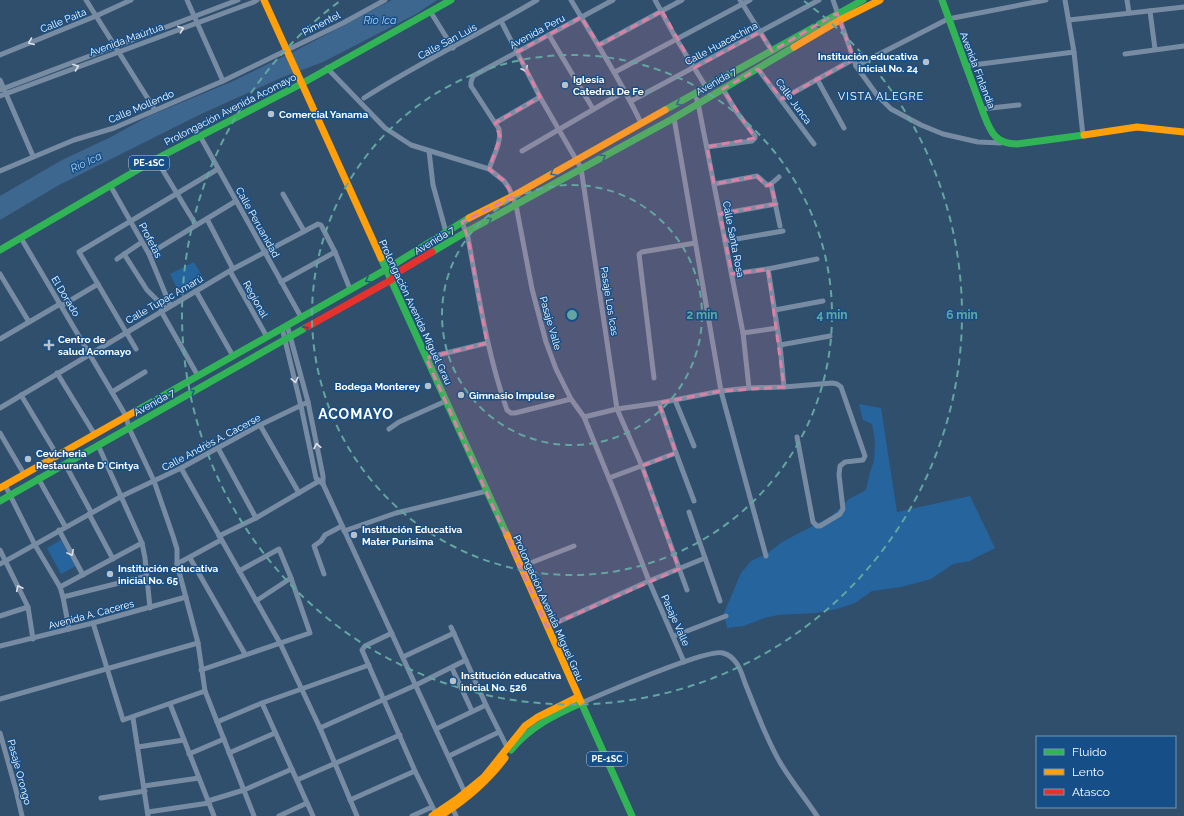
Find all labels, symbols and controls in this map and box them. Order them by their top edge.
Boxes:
street label: Calle Paita [39,6,88,35]
street label: Pimentel [300,9,342,38]
street label: Avenida Peru [508,12,567,51]
water label: Río Ica [363,14,397,27]
street label: Calle Huacachina [683,20,759,67]
street label: Avenida Maúrtua [88,21,165,58]
street label: Calle San Luis [416,21,479,62]
one-way arrow [813,21,821,28]
one-way arrow [178,25,185,33]
street label: Avenida Finlandia [958,30,997,110]
one-way arrow [27,38,34,46]
place label: Institución educativa inicial No. 24 [818,51,918,74]
marker: Institución educativa inicial No. 24 [921,57,931,67]
one-way arrow [72,64,79,72]
one-way arrow [520,64,528,72]
street label: Avenida 7 [694,65,739,97]
street label: Prolongación Avenida Acomayo [163,71,298,148]
place label: Iglesia Catedral De Fe [573,74,644,97]
street label: Calle Junca [773,76,814,126]
marker: Iglesia Catedral De Fe [560,80,570,90]
street label: Calle Mollendo [107,88,176,125]
district label: VISTA ALEGRE [838,90,924,103]
one-way arrow [676,98,683,105]
marker: Comercial Yanama [266,109,276,119]
place label: Comercial Yanama [279,109,368,120]
water label: Río Ica [68,149,104,176]
one-way arrow [599,154,606,161]
road number: PE-1SC [129,156,169,170]
one-way arrow [550,168,557,175]
street label: Calle Peruanidad [234,185,282,259]
street label: Calle Santa Rosa [721,200,746,278]
one-way arrow [485,217,492,224]
street label: Profetas [137,221,164,260]
street label: Avenida 7 [412,224,457,257]
street label: Prolongación Avenida Miguel Grau [377,238,454,387]
street label: Pasaje Los Icas [599,266,620,337]
street label: Calle Tupac Amarú [124,273,205,326]
street label: El Dorado [49,274,82,319]
one-way arrow [365,275,372,282]
street label: Regional [241,279,270,320]
street label: Pasaje Valle [538,295,563,351]
centre of rings [565,308,579,322]
text: 2 min [686,308,718,322]
text: 4 min [816,308,848,322]
text: 6 min [946,308,978,322]
one-way arrow [302,327,309,334]
place label: Centro de salud Acomayo [58,334,131,357]
marker: Centro de salud Acomayo [43,339,55,351]
one-way arrow [290,376,298,383]
place label: Bodega Monterey [335,381,420,392]
marker: Bodega Monterey [423,381,433,391]
street label: Avenida 7 [132,386,177,418]
one-way arrow [188,390,196,397]
marker: Gimnasio Impulse [456,390,466,400]
place label: Gimnasio Impulse [469,390,555,401]
district label: ACOMAYO [318,406,394,422]
street label: Calle Andrés A. Cacerse [160,412,262,473]
one-way arrow [313,443,322,449]
place label: Cevicheria Restaurante D' Cintya [36,448,139,471]
marker: Cevicheria Restaurante D' Cintya [23,454,33,464]
place label: Institución Educativa Mater Purisima [362,524,463,547]
marker: Institución Educativa Mater Purisima [349,530,359,540]
street label: Prolongación Avenida Miguel Grau [511,533,586,683]
one-way arrow [66,548,74,556]
place label: Institución educativa inicial No. 65 [118,563,219,586]
marker: Institución educativa inicial No. 65 [105,569,115,579]
one-way arrow [16,585,24,593]
street label: Pasaje Valle [659,593,692,648]
street label: Avenida A. Caceres [47,598,135,631]
place label: Institución educativa inicial No. 526 [461,670,562,693]
marker: Institución educativa inicial No. 526 [448,676,458,686]
legend [1036,736,1176,808]
street label: Pasaje Orongo [5,738,34,806]
text: Fluido [1072,745,1107,759]
road number: PE-1SC [587,752,627,766]
text: Lento [1072,765,1104,779]
text: Atasco [1072,785,1110,799]

